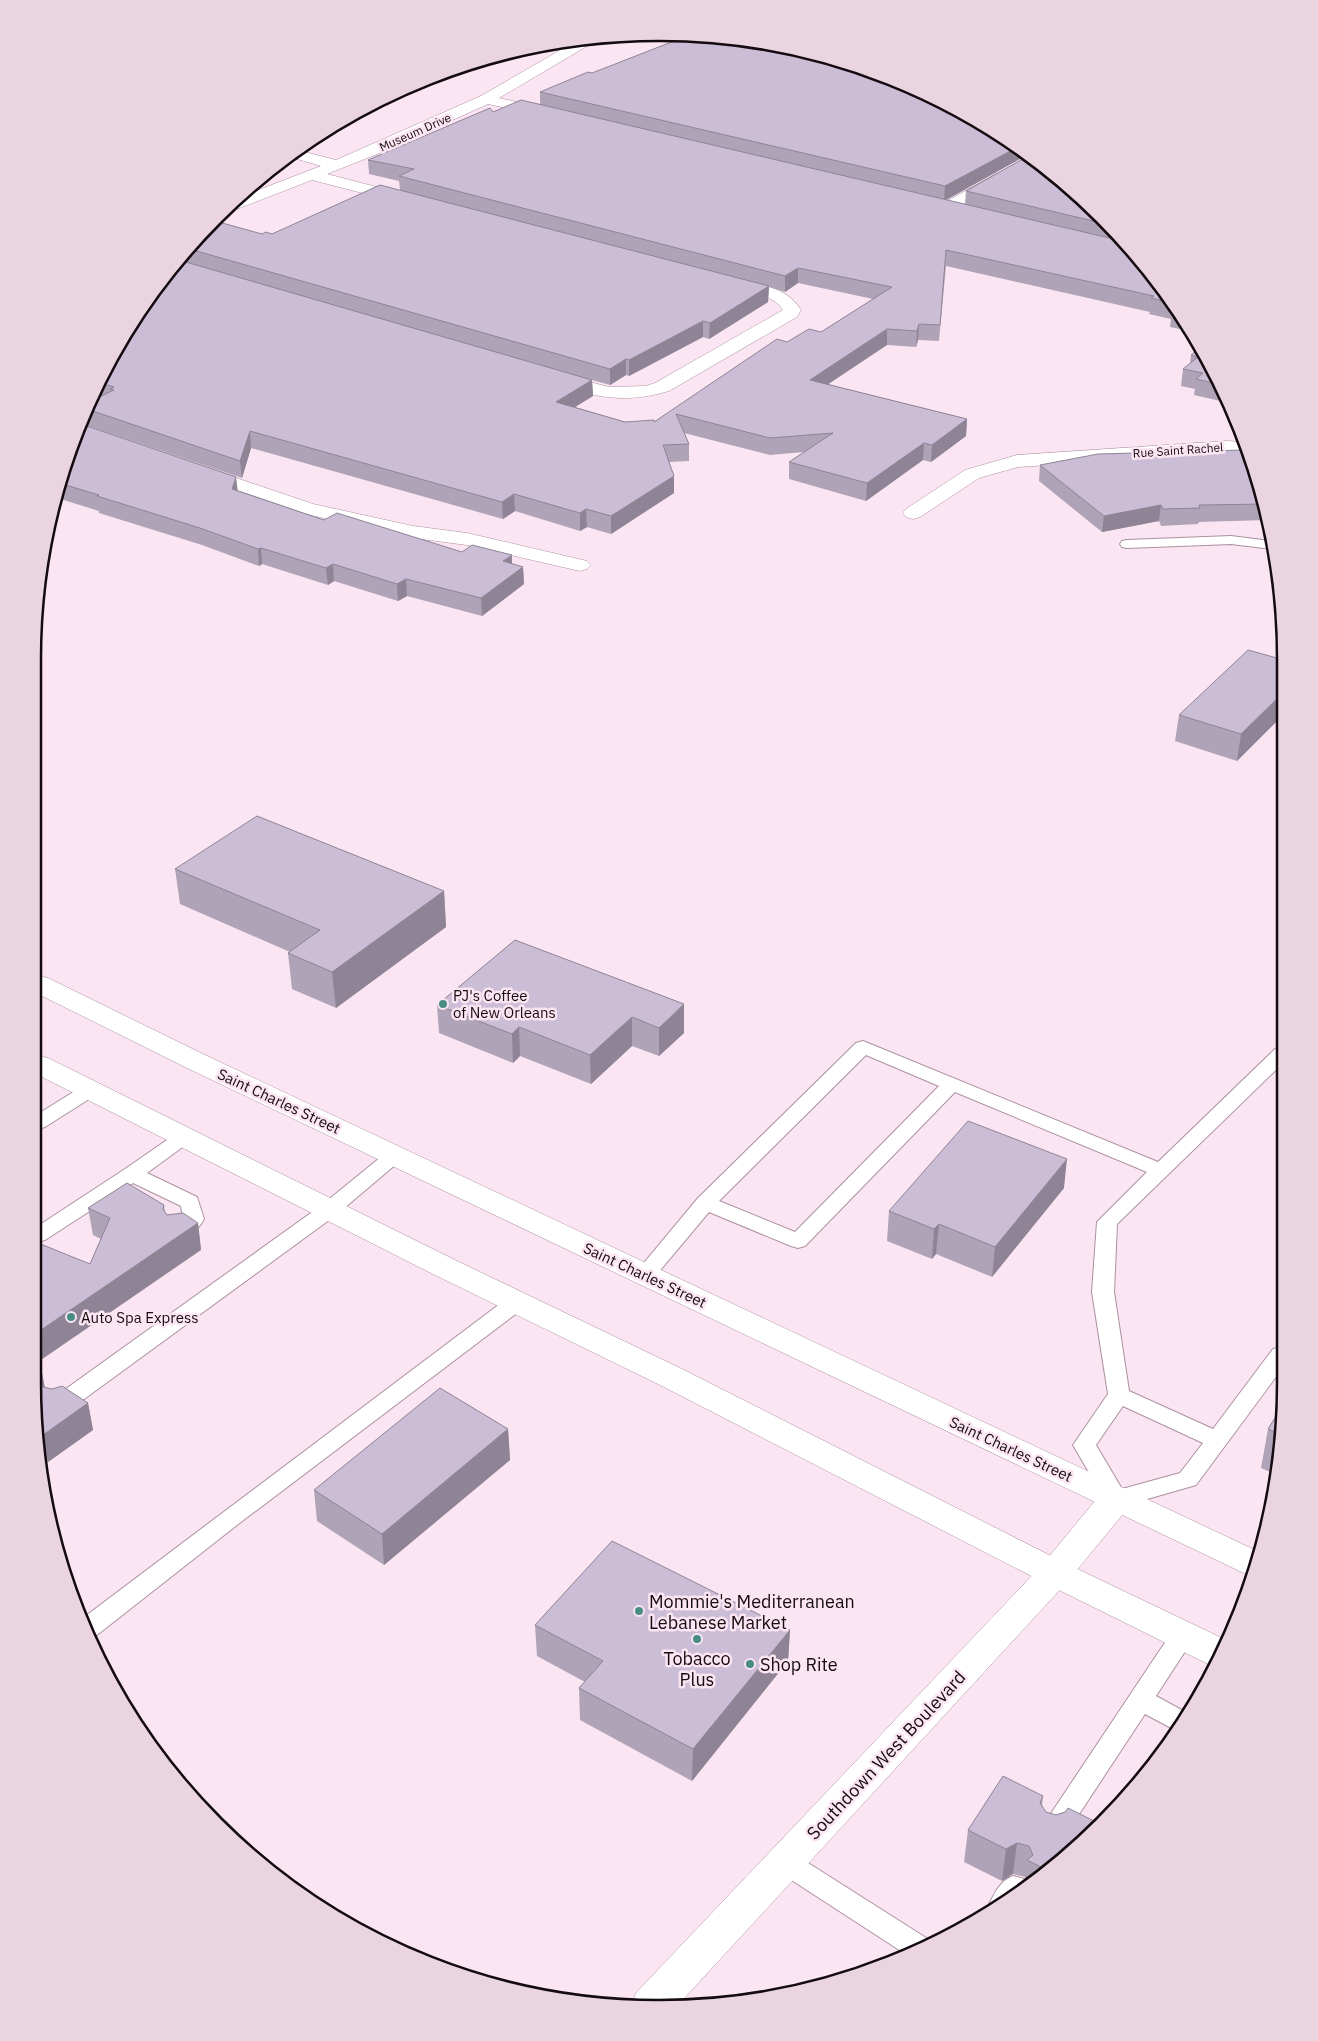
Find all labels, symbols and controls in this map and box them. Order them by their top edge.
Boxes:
street label: Museum Drive [377,109,454,155]
street label: Rue Saint Rachel [1132,439,1224,461]
place label: PJ's Coffee of New Orleans [453,986,556,1022]
marker: PJ's Coffee of New Orleans [437,998,449,1010]
street label: Saint Charles Street [215,1064,343,1138]
street label: Saint Charles Street [581,1238,709,1312]
place label: Auto Spa Express [81,1308,198,1327]
marker: Auto Spa Express [65,1311,77,1323]
street label: Saint Charles Street [947,1412,1075,1486]
place label: Mommie's Mediterranean Lebanese Market [649,1590,855,1634]
marker: Mommie's Mediterranean Lebanese Market [633,1605,645,1617]
marker: Tobacco Plus [691,1633,703,1645]
place label: Tobacco Plus [663,1647,731,1691]
place label: Shop Rite [760,1653,838,1676]
marker: Shop Rite [744,1658,756,1670]
street label: Southdown West Boulevard [802,1666,970,1844]

